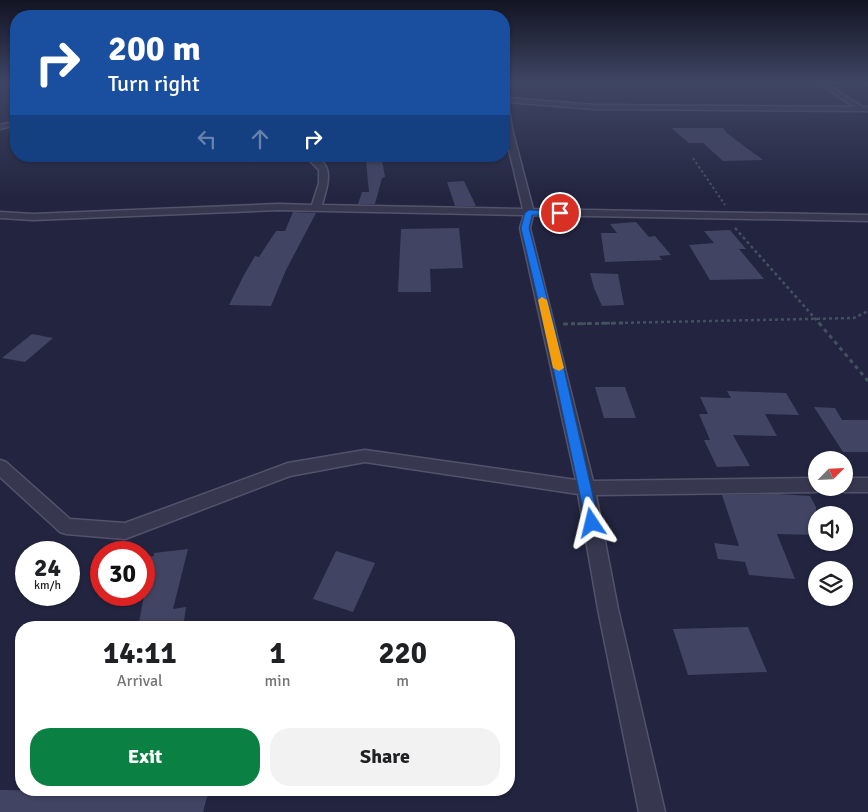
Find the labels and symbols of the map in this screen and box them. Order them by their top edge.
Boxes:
pin [539,192,581,234]
north arrow [808,451,852,496]
position arrow [565,496,617,548]
speed limit sign: 30 [90,541,155,606]

